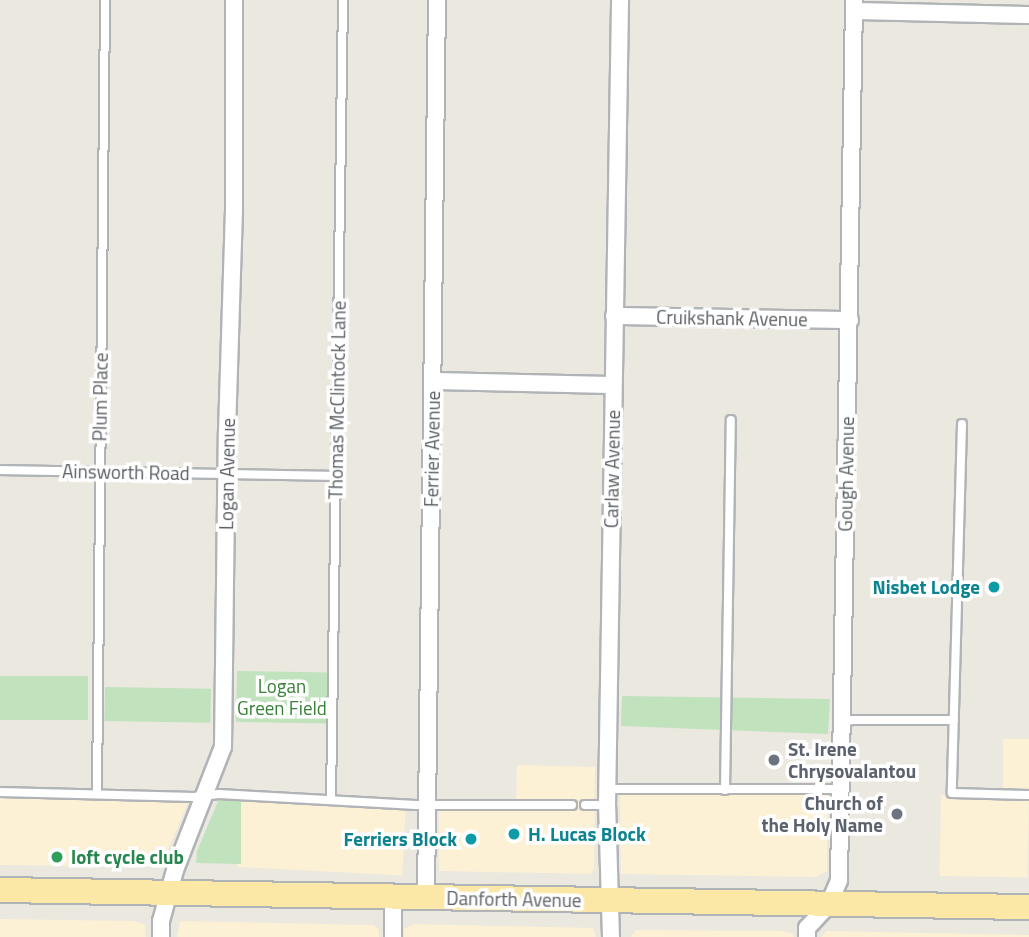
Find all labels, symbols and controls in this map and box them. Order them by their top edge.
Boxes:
street label: Thomas McClintock Lane [324,301,350,499]
street label: Cruikshank Avenue [656,305,808,331]
street label: Plum Place [88,352,112,442]
street label: Ferrier Avenue [420,391,444,507]
street label: Carlaw Avenue [600,410,624,528]
street label: Gough Avenue [834,416,858,532]
street label: Logan Avenue [215,418,239,530]
street label: Ainsworth Road [62,459,190,485]
place label: Nisbet Lodge [872,576,980,598]
marker: Nisbet Lodge [986,579,1002,595]
park label: Logan Green Field [237,675,327,719]
place label: St. Irene Chrysovalantou [788,738,916,782]
marker: St. Irene Chrysovalantou [766,752,782,768]
place label: Church of the Holy Name [762,792,883,836]
marker: Church of the Holy Name [889,806,905,822]
place label: H. Lucas Block [528,823,646,845]
marker: H. Lucas Block [506,826,522,842]
place label: Ferriers Block [344,828,457,850]
marker: Ferriers Block [463,831,479,847]
place label: loft cycle club [71,846,184,868]
marker: loft cycle club [49,849,65,865]
street label: Danforth Avenue [446,886,582,912]

